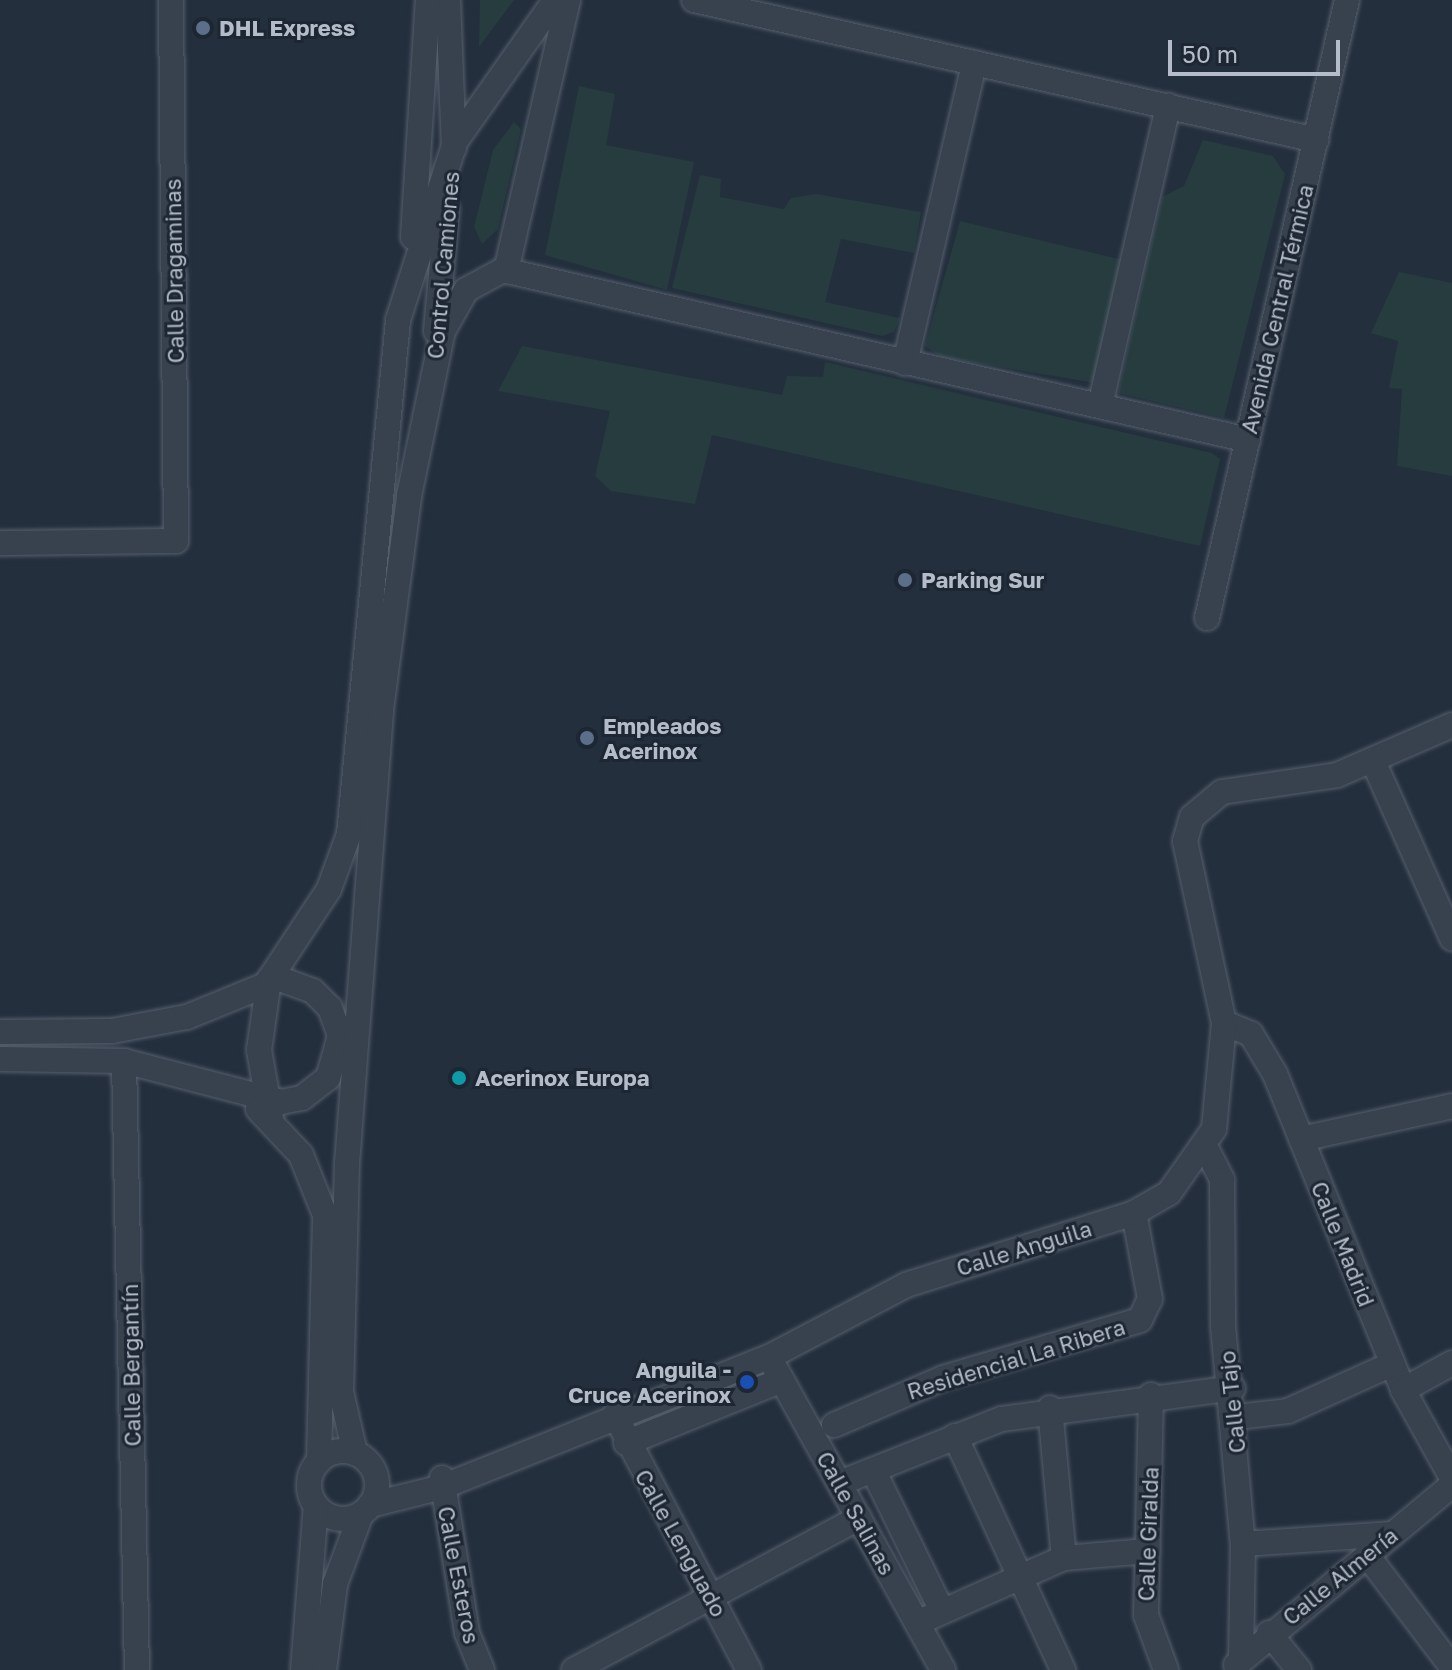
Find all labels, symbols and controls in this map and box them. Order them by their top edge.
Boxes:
place label: DHL Express [219,15,355,41]
marker: DHL Express [194,19,212,37]
scale bar [1172,24,1344,74]
text: 50 m [1182,39,1238,68]
street label: Control Camiones [422,170,464,360]
street label: Calle Dragaminas [159,178,189,364]
street label: Avenida Central Térmica [1235,182,1319,436]
place label: Parking Sur [921,567,1044,593]
marker: Parking Sur [896,571,914,589]
place label: Empleados Acerinox [603,712,722,764]
marker: Empleados Acerinox [578,729,596,747]
place label: Acerinox Europa [475,1065,650,1091]
marker: Acerinox Europa [450,1069,468,1087]
street label: Calle Madrid [1306,1178,1380,1310]
street label: Calle Anguila [953,1215,1095,1281]
street label: Calle Bergantín [116,1283,146,1447]
street label: Residencial La Ribera [904,1313,1128,1405]
street label: Calle Tajo [1214,1350,1250,1454]
place label: Anguila - Cruce Acerinox [568,1356,731,1408]
marker: Anguila - Cruce Acerinox [738,1373,756,1391]
street label: Calle Salinas [811,1447,901,1579]
street label: Calle Lenguado [630,1465,732,1621]
street label: Calle Giralda [1132,1466,1164,1602]
street label: Calle Esteros [433,1504,485,1646]
street label: Calle Almería [1277,1522,1403,1630]

